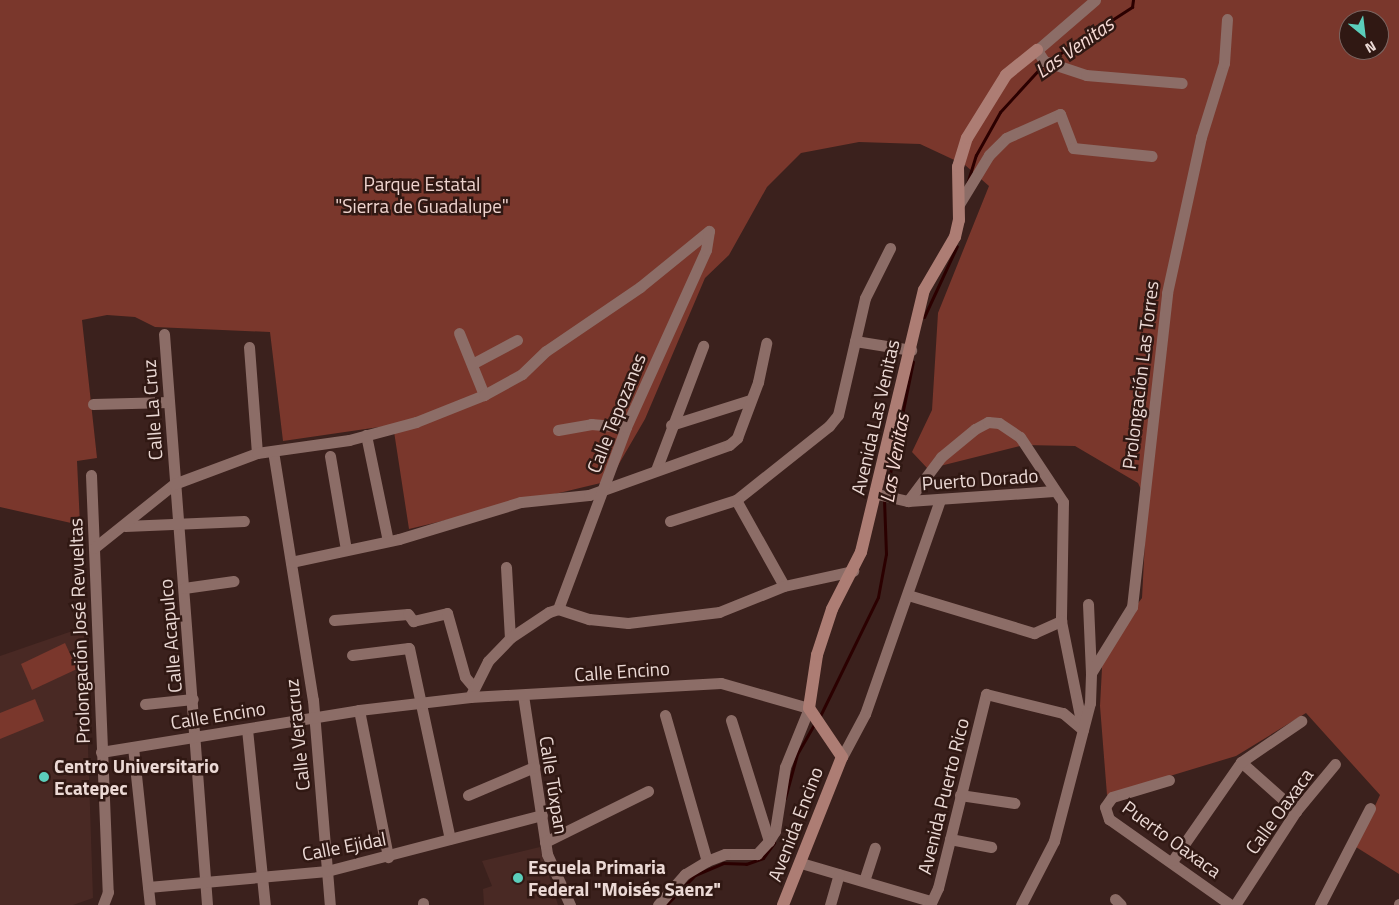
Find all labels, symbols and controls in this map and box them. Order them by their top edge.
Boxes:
north arrow [1339,10,1389,60]
water label: Las Venitas [1030,11,1118,83]
text: N [1362,36,1380,59]
park label: Parque Estatal "Sierra de Guadalupe" [335,173,509,217]
street label: Prolongación Las Torres [1117,279,1163,471]
street label: Avenida Las Venitas [846,337,904,497]
street label: Calle Tepozanes [582,350,650,476]
street label: Calle La Cruz [137,359,167,461]
water label: Las Venitas [874,412,914,504]
street label: Puerto Dorado [921,464,1039,494]
street label: Prolongación José Revueltas [64,518,94,744]
street label: Calle Acapulco [154,578,186,694]
street label: Calle Encino [573,656,671,686]
street label: Calle Veracruz [280,678,314,792]
street label: Calle Encino [169,696,267,734]
street label: Avenida Puerto Rico [913,716,973,876]
street label: Calle Túxpan [535,734,573,836]
place label: Centro Universitario Ecatepec [54,755,219,799]
street label: Avenida Encino [763,763,827,885]
street label: Calle Oaxaca [1240,764,1318,858]
marker: Centro Universitario Ecatepec [38,771,50,783]
street label: Puerto Oaxaca [1118,796,1226,882]
street label: Calle Ejidal [300,827,388,865]
place label: Escuela Primaria Federal "Moisés Saenz" [528,856,721,900]
marker: Escuela Primaria Federal "Moisés Saenz" [512,872,524,884]

